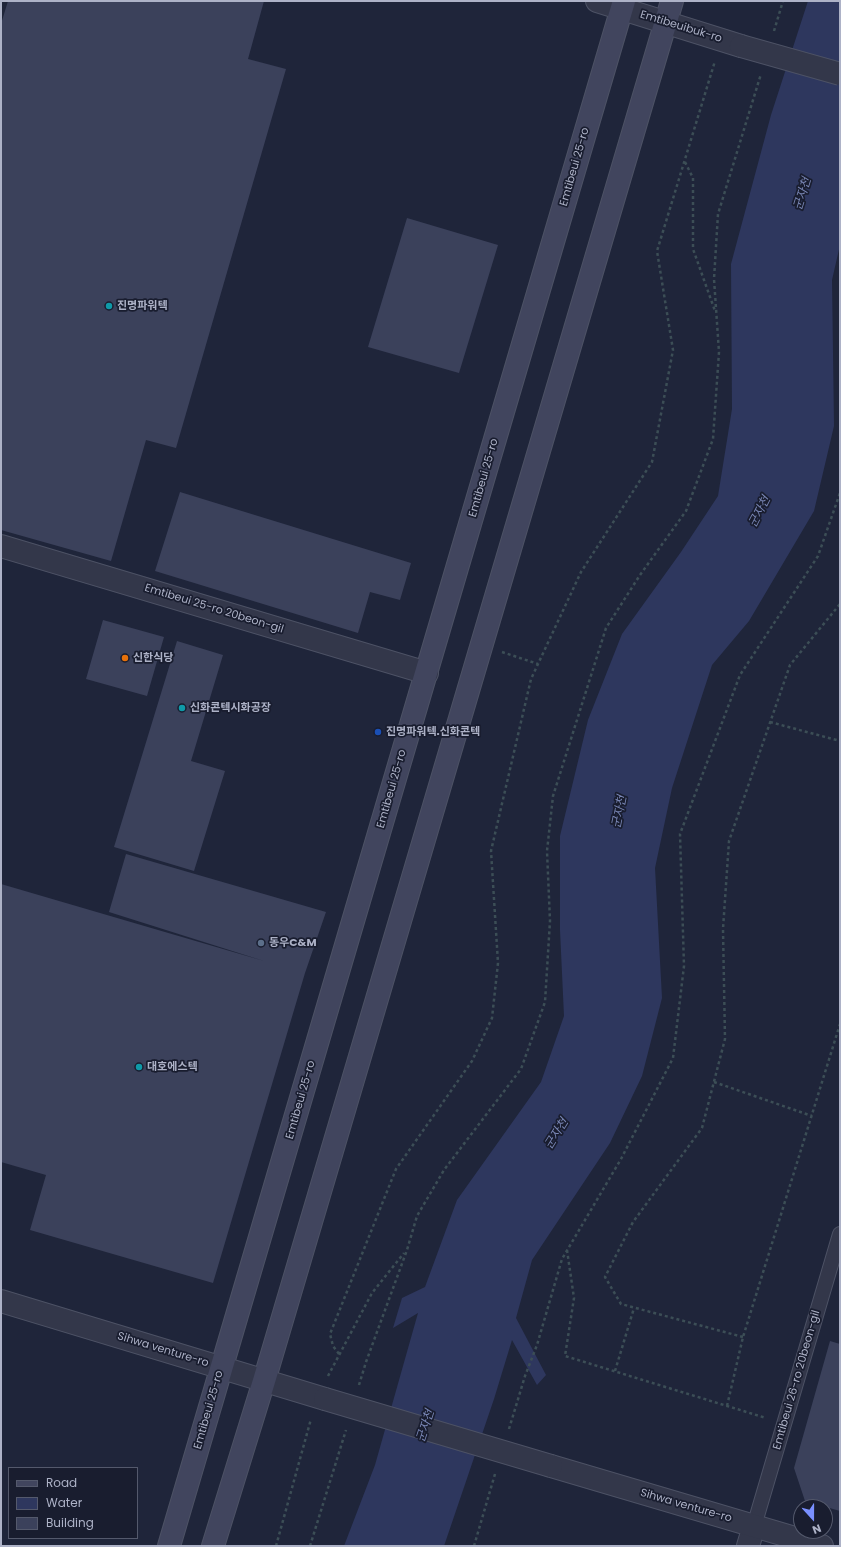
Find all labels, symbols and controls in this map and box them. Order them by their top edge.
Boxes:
street label: Emtibeuibuk-ro [638,8,724,46]
street label: Emtibeui 25-ro [557,126,593,208]
water label: 군자천 [791,176,815,212]
place label: 진명파워텍 [117,299,168,313]
marker: 진명파워텍 [104,301,114,311]
street label: Emtibeui 25-ro [466,437,502,519]
water label: 군자천 [746,494,774,530]
street label: Emtibeui 25-ro 20beon-gil [143,582,285,636]
place label: 신한식당 [133,651,173,665]
marker: 신한식당 [120,653,130,663]
place label: 신화콘텍시화공장 [190,701,271,715]
marker: 신화콘텍시화공장 [177,703,187,713]
place label: 진명파워텍.신화콘텍 [386,725,480,739]
marker: 진명파워텍.신화콘텍 [373,727,383,737]
street label: Emtibeui 25-ro [374,748,410,830]
water label: 군자천 [610,794,630,830]
place label: 동우C&M [269,936,316,950]
marker: 동우C&M [256,938,266,948]
street label: Emtibeui 25-ro [283,1059,319,1141]
place label: 대호에스텍 [147,1060,198,1074]
marker: 대호에스텍 [134,1062,144,1072]
water label: 군자천 [542,1116,572,1152]
street label: Emtibeui 26-ro 20beon-gil [771,1309,823,1451]
street label: Sihwa venture-ro [116,1330,210,1370]
street label: Emtibeui 25-ro [191,1369,227,1451]
water label: 군자천 [414,1408,438,1444]
legend [8,1467,138,1539]
text: Road [46,1474,77,1491]
street label: Sihwa venture-ro [639,1487,733,1525]
text: Water [46,1494,82,1511]
north arrow [793,1499,833,1539]
text: Building [46,1514,94,1531]
text: N [810,1520,824,1538]

